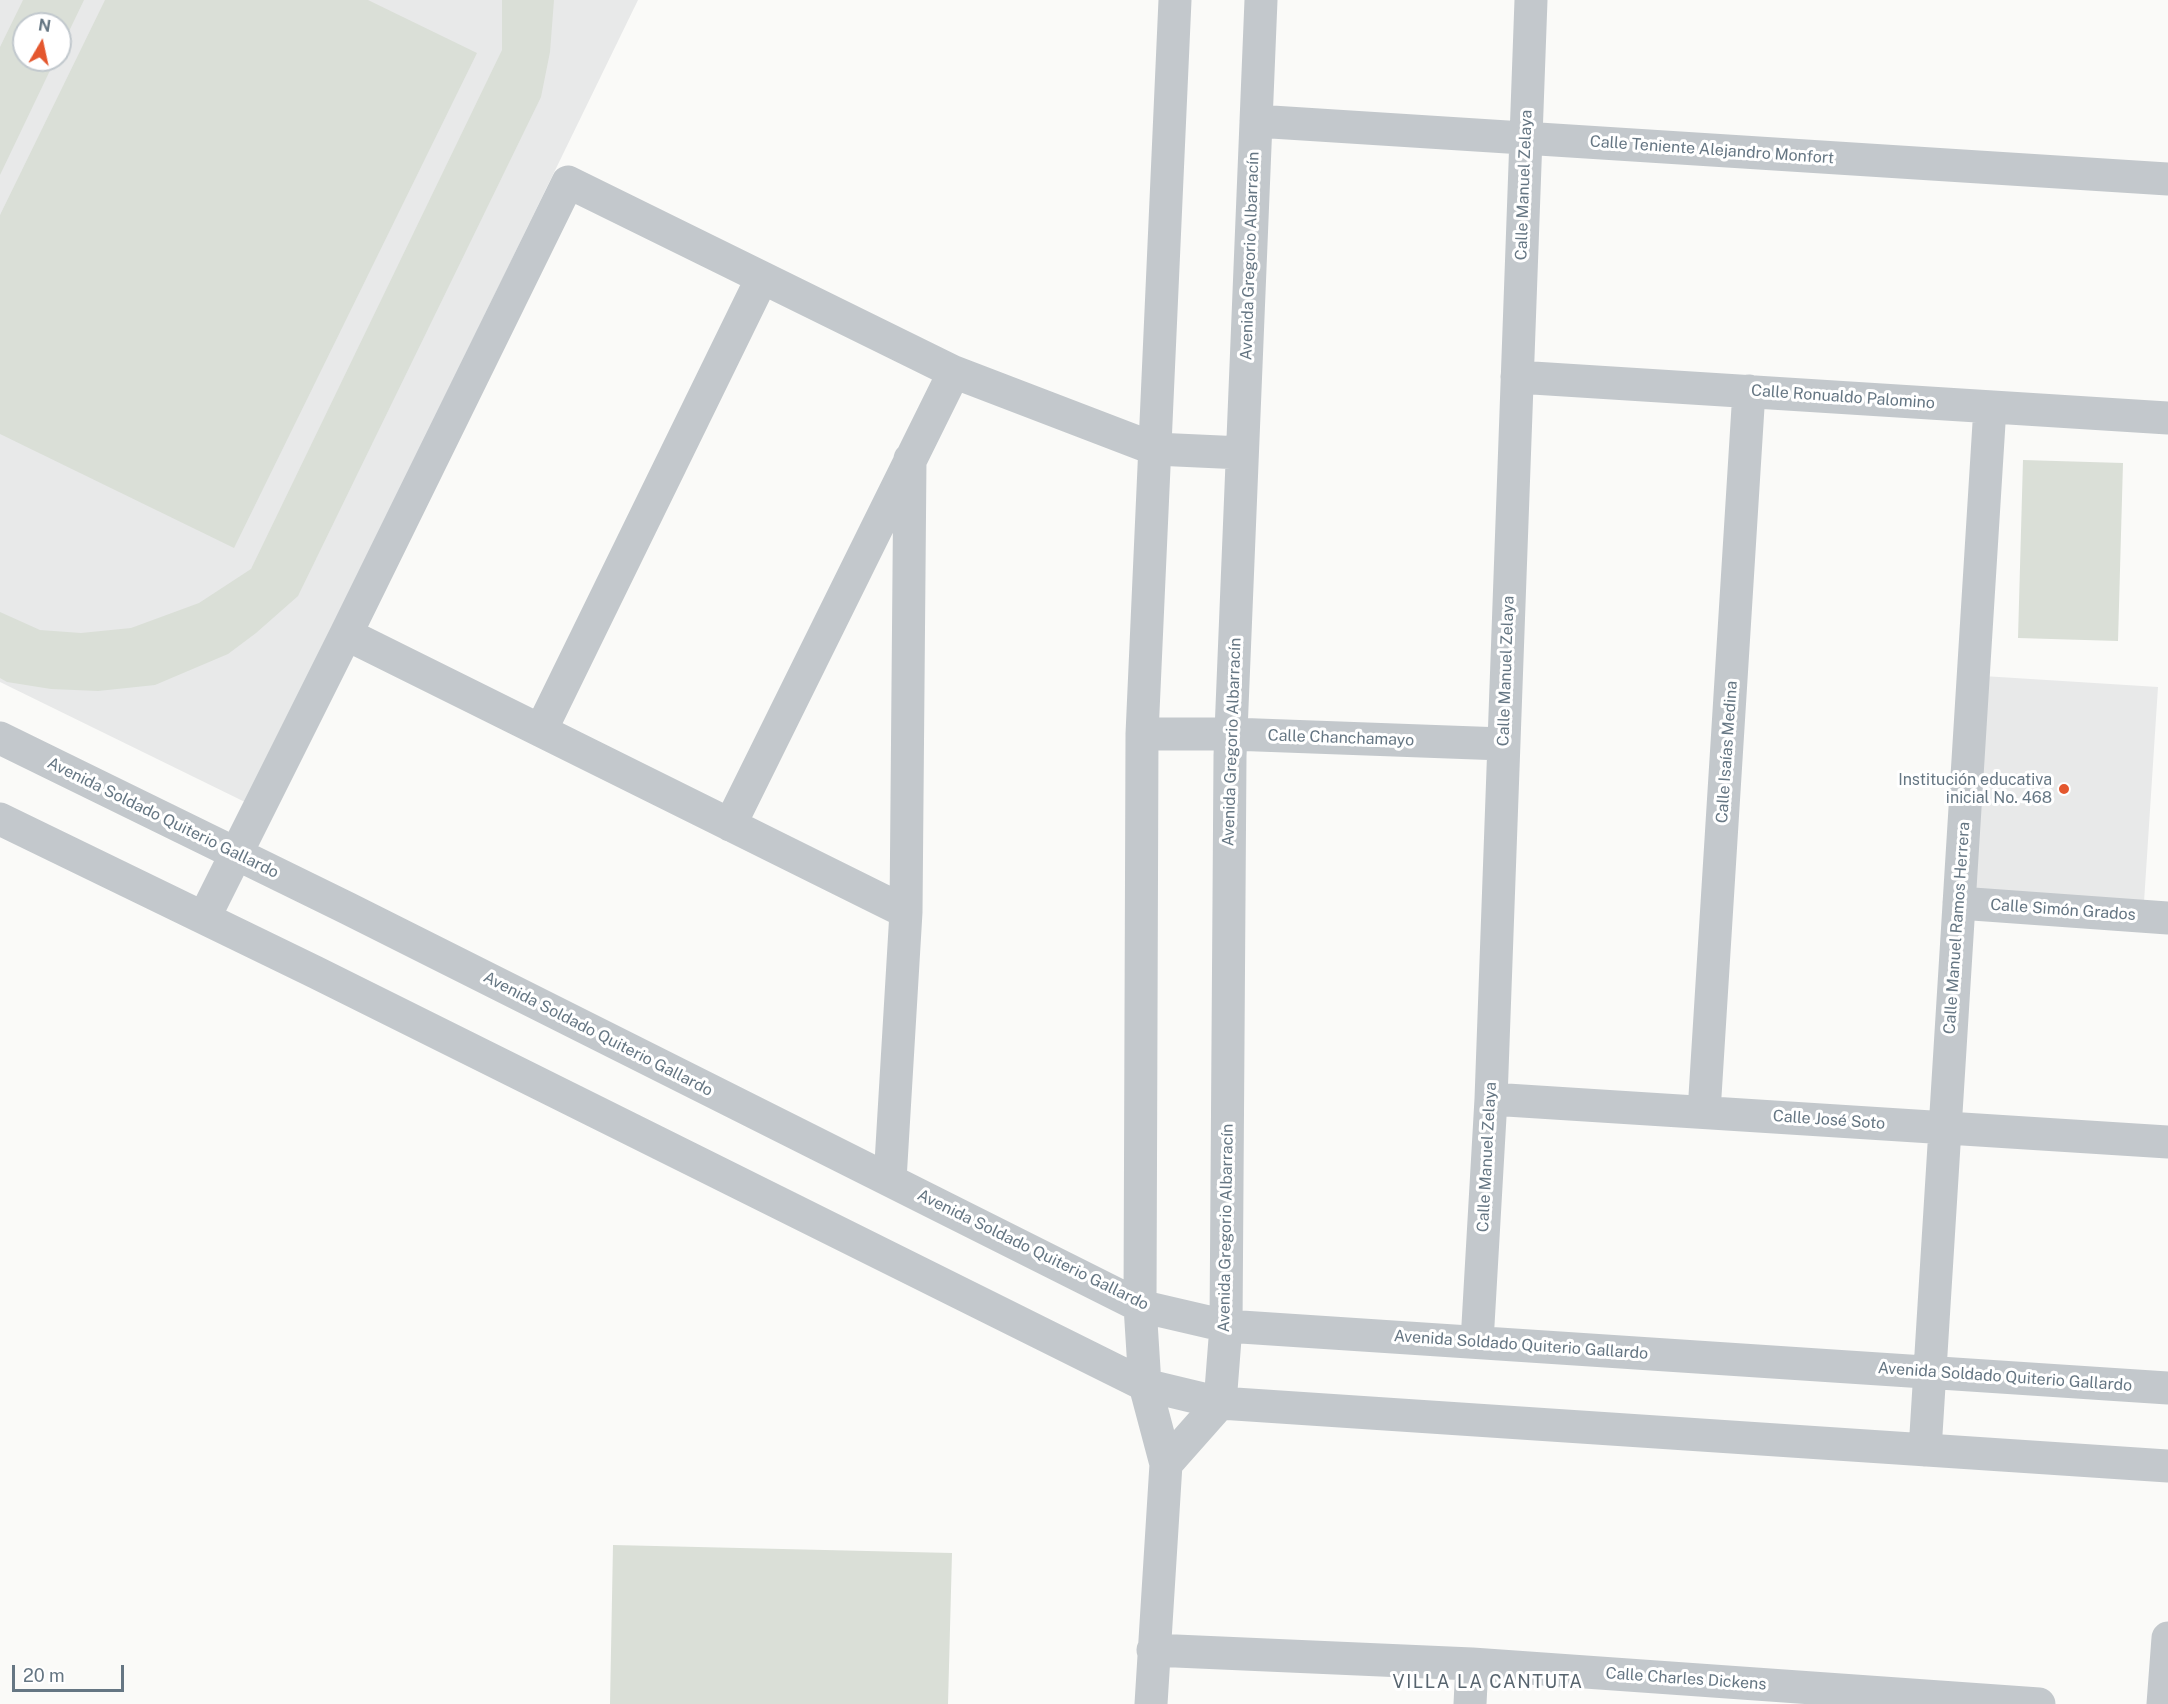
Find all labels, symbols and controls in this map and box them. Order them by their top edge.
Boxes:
north arrow [12,12,72,72]
text: N [37,15,52,36]
street label: Calle Manuel Zelaya [1512,109,1536,261]
street label: Calle Teniente Alejandro Monfort [1589,132,1835,168]
street label: Avenida Gregorio Albarracín [1237,151,1263,361]
street label: Calle Ronualdo Palomino [1750,381,1936,413]
street label: Calle Manuel Zelaya [1494,595,1518,747]
street label: Avenida Gregorio Albarracín [1219,637,1245,847]
street label: Calle Isaías Medina [1712,680,1742,824]
street label: Calle Chanchamayo [1267,726,1415,750]
street label: Avenida Soldado Quiterio Gallardo [44,753,282,883]
place label: Institución educativa inicial No. 468 [1898,770,2052,808]
marker: Institución educativa inicial No. 468 [2057,782,2071,796]
street label: Calle Manuel Ramos Herrera [1940,821,1974,1035]
street label: Calle Simón Grados [1990,895,2136,925]
street label: Avenida Soldado Quiterio Gallardo [480,968,716,1100]
street label: Calle Manuel Zelaya [1473,1081,1501,1233]
street label: Calle José Soto [1772,1107,1886,1133]
street label: Avenida Gregorio Albarracín [1215,1123,1237,1333]
street label: Avenida Soldado Quiterio Gallardo [914,1185,1152,1315]
street label: Avenida Soldado Quiterio Gallardo [1393,1327,1649,1363]
street label: Avenida Soldado Quiterio Gallardo [1877,1359,2133,1395]
scale bar [15,1653,128,1691]
street label: Calle Charles Dickens [1605,1664,1767,1694]
text: 20 m [23,1665,65,1686]
district label: VILLA LA CANTUTA [1393,1671,1583,1693]

